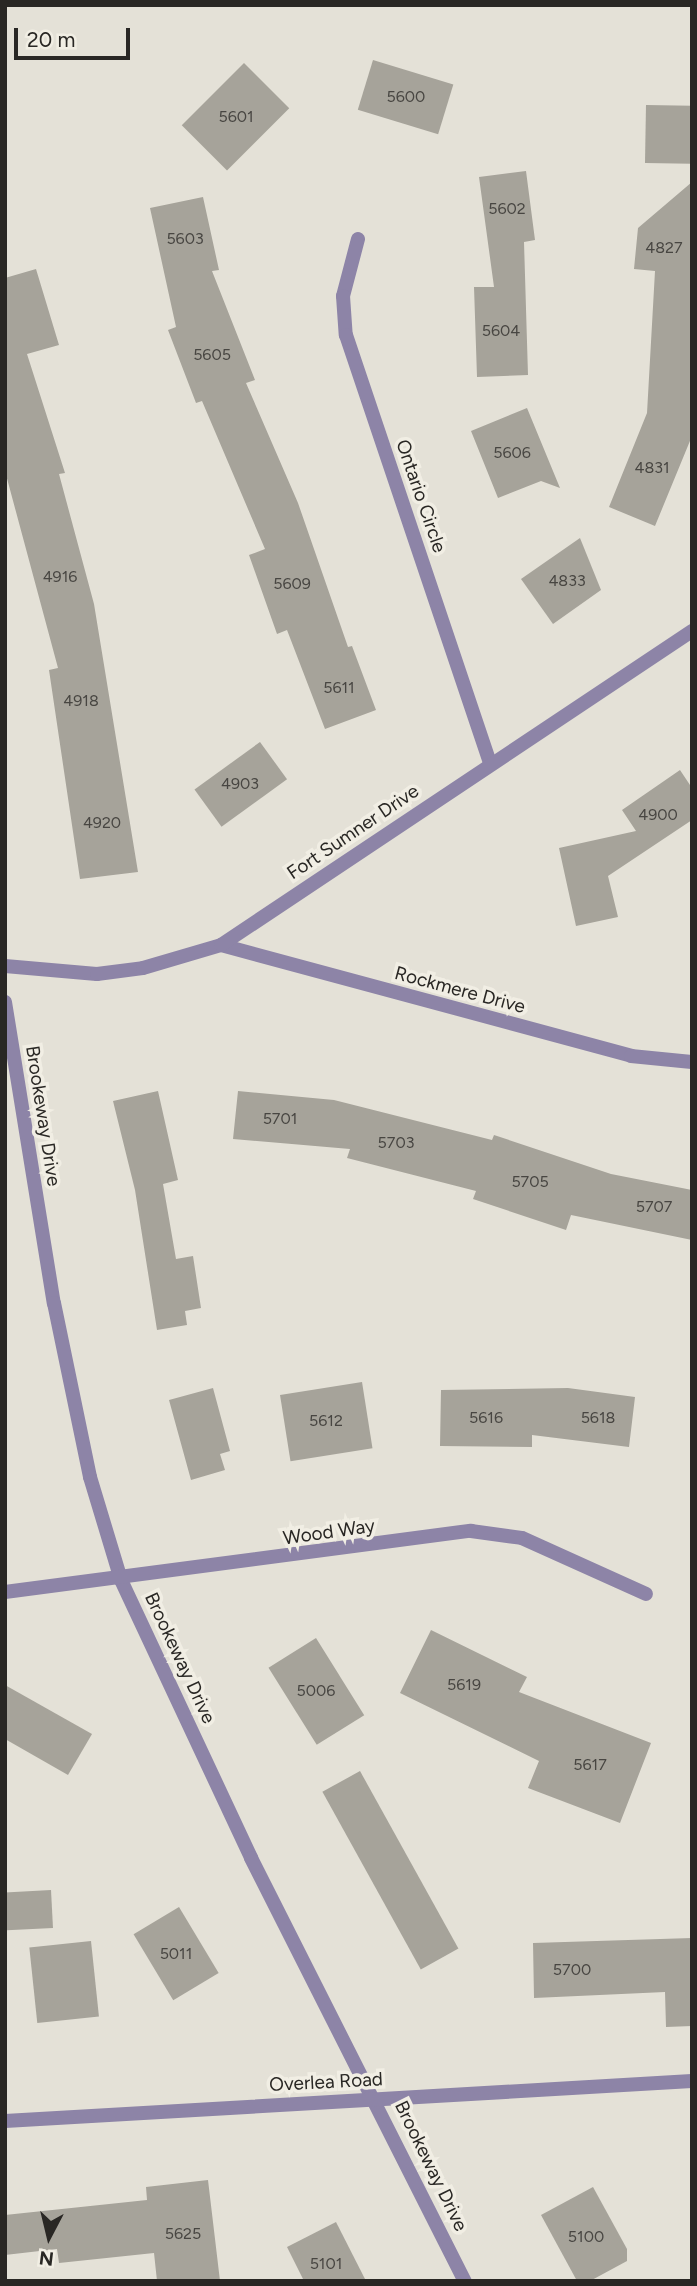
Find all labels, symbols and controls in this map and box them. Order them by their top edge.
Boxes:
scale bar [18,14,133,58]
text: 20 m [27,27,75,52]
house number: 5600 [387,87,425,107]
house number: 5601 [218,107,254,127]
house number: 5602 [488,199,526,219]
house number: 5603 [166,229,204,249]
house number: 4827 [645,238,683,258]
house number: 5604 [482,321,520,341]
house number: 5605 [193,345,231,365]
street label: Ontario Circle [391,436,451,556]
house number: 5606 [493,443,531,463]
house number: 4831 [634,458,670,478]
house number: 4916 [43,567,77,587]
house number: 4833 [548,571,586,591]
house number: 5609 [273,574,311,594]
house number: 5611 [323,678,355,698]
house number: 4918 [63,691,99,711]
house number: 4903 [221,774,259,794]
street label: Fort Sumner Drive [283,779,423,885]
house number: 4900 [638,805,678,825]
house number: 4920 [83,813,121,833]
street label: Rockmere Drive [392,962,528,1018]
street label: Brookeway Drive [21,1044,65,1188]
house number: 5701 [263,1109,297,1129]
house number: 5703 [378,1133,414,1153]
house number: 5705 [511,1172,549,1192]
house number: 5707 [636,1197,672,1217]
house number: 5616 [469,1408,503,1428]
house number: 5618 [581,1408,615,1428]
house number: 5612 [309,1411,343,1431]
street label: Wood Way [282,1514,376,1550]
street label: Brookeway Drive [140,1589,220,1727]
house number: 5619 [447,1675,481,1695]
house number: 5006 [297,1681,335,1701]
house number: 5617 [573,1755,607,1775]
house number: 5011 [160,1944,192,1964]
house number: 5700 [553,1960,591,1980]
street label: Overlea Road [269,2068,383,2096]
street label: Brookeway Drive [390,2097,472,2235]
north arrow [14,2202,84,2272]
house number: 5625 [165,2224,201,2244]
house number: 5100 [568,2227,604,2247]
text: N [38,2246,55,2271]
house number: 5101 [310,2254,342,2274]

